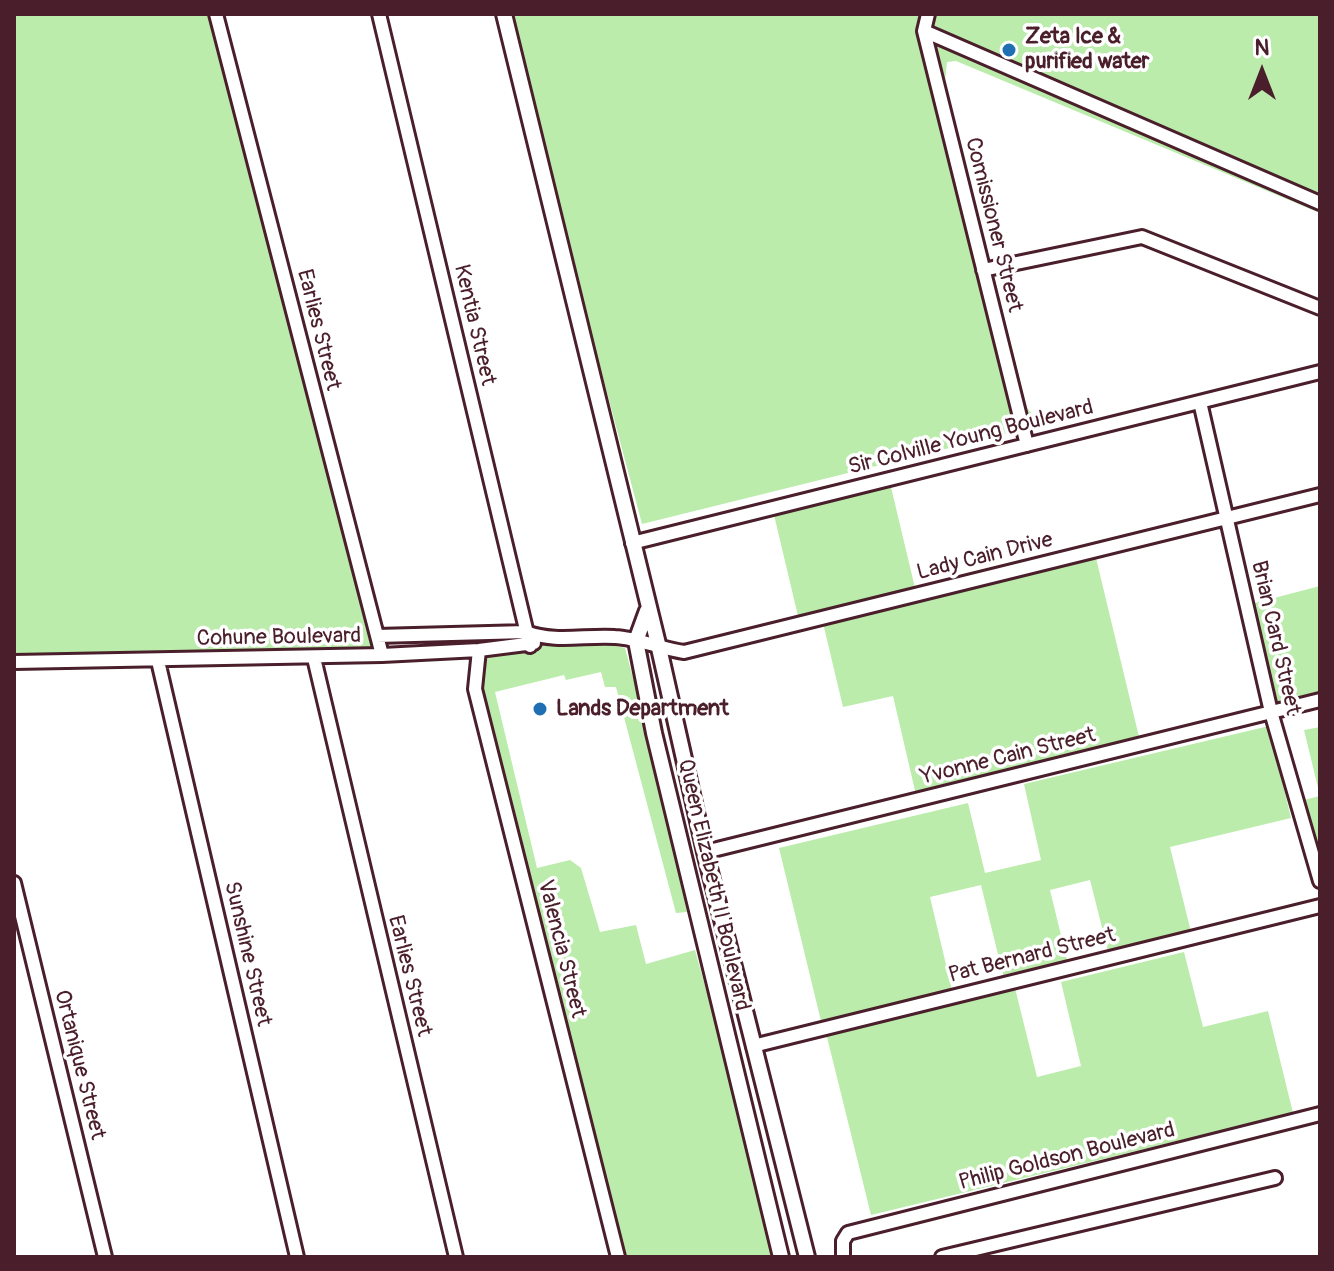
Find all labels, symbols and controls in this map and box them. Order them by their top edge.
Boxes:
place label: Zeta Ice & purified water [1025,24,1149,76]
north arrow [1222,32,1302,112]
text: N [1255,34,1269,62]
marker: Zeta Ice & purified water [1000,41,1018,59]
street label: Comissioner Street [959,135,1027,315]
street label: Kentia Street [447,262,501,388]
street label: Earlies Street [290,267,346,393]
street label: Sir Colville Young Boulevard [846,395,1096,481]
street label: Lady Cain Drive [914,527,1056,587]
street label: Brian Card Street [1244,558,1306,718]
street label: Cohune Boulevard [196,623,362,653]
place label: Lands Department [556,696,729,722]
marker: Lands Department [531,700,549,718]
street label: Yvonne Cain Street [918,723,1098,791]
street label: Queen Elizabeth II Boulevard [671,756,755,1014]
street label: Valencia Street [531,877,591,1021]
street label: Sunshine Street [218,879,276,1029]
street label: Earlies Street [381,913,437,1039]
street label: Pat Bernard Street [946,923,1118,989]
street label: Ortanique Street [48,987,110,1143]
street label: Philip Goldson Boulevard [956,1117,1178,1197]

